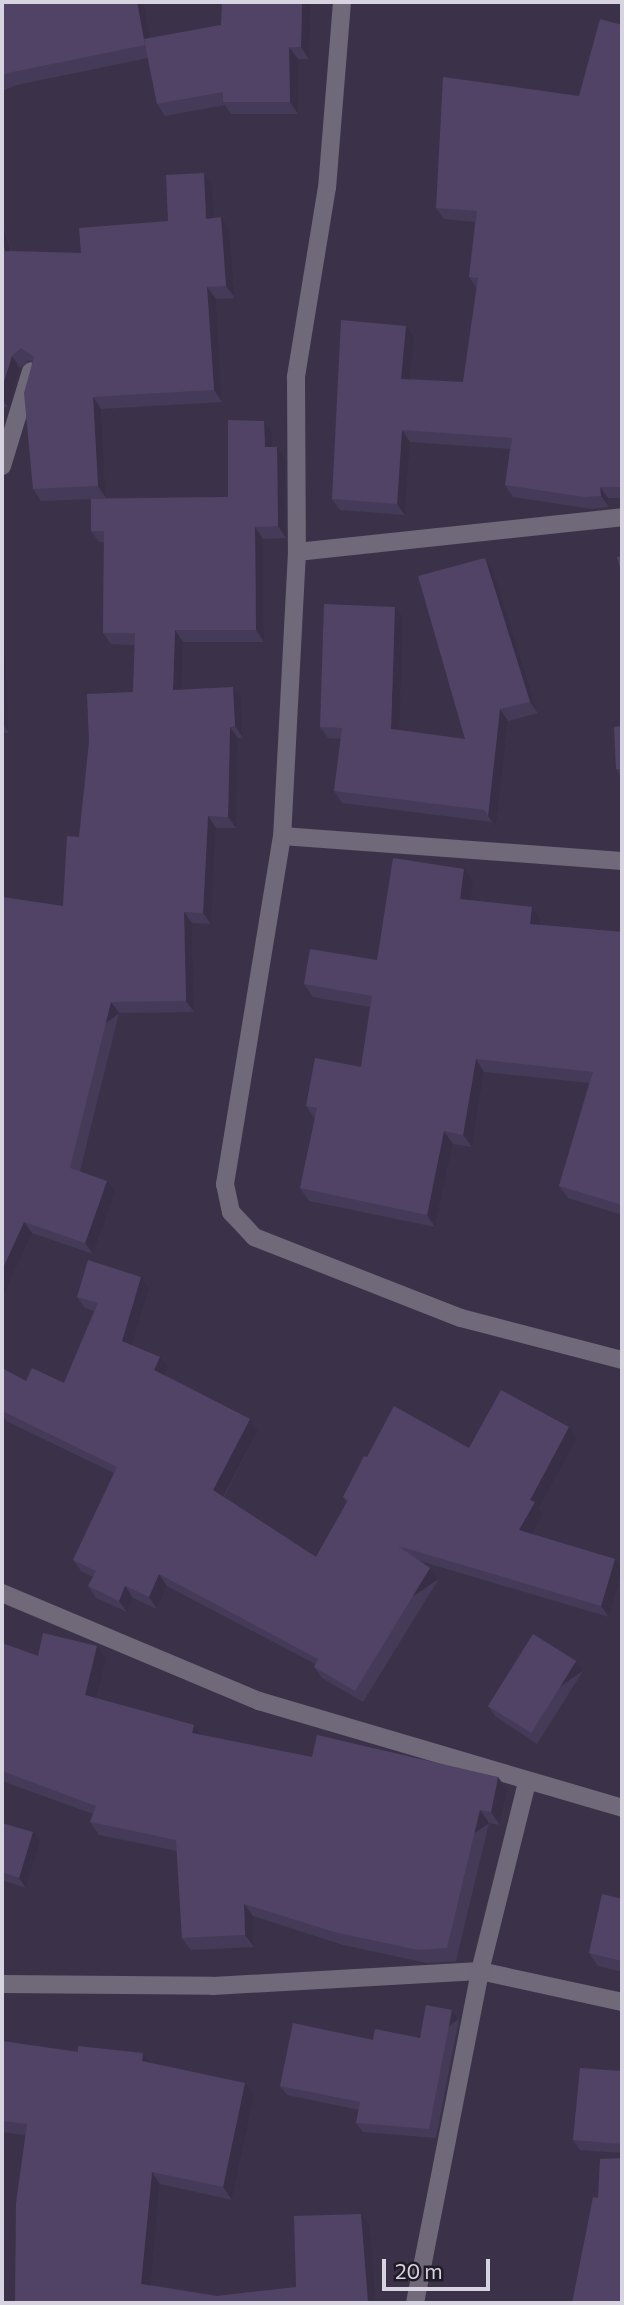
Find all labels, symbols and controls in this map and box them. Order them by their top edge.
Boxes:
scale bar [386,2246,494,2290]
text: 20 m [395,2258,443,2283]

